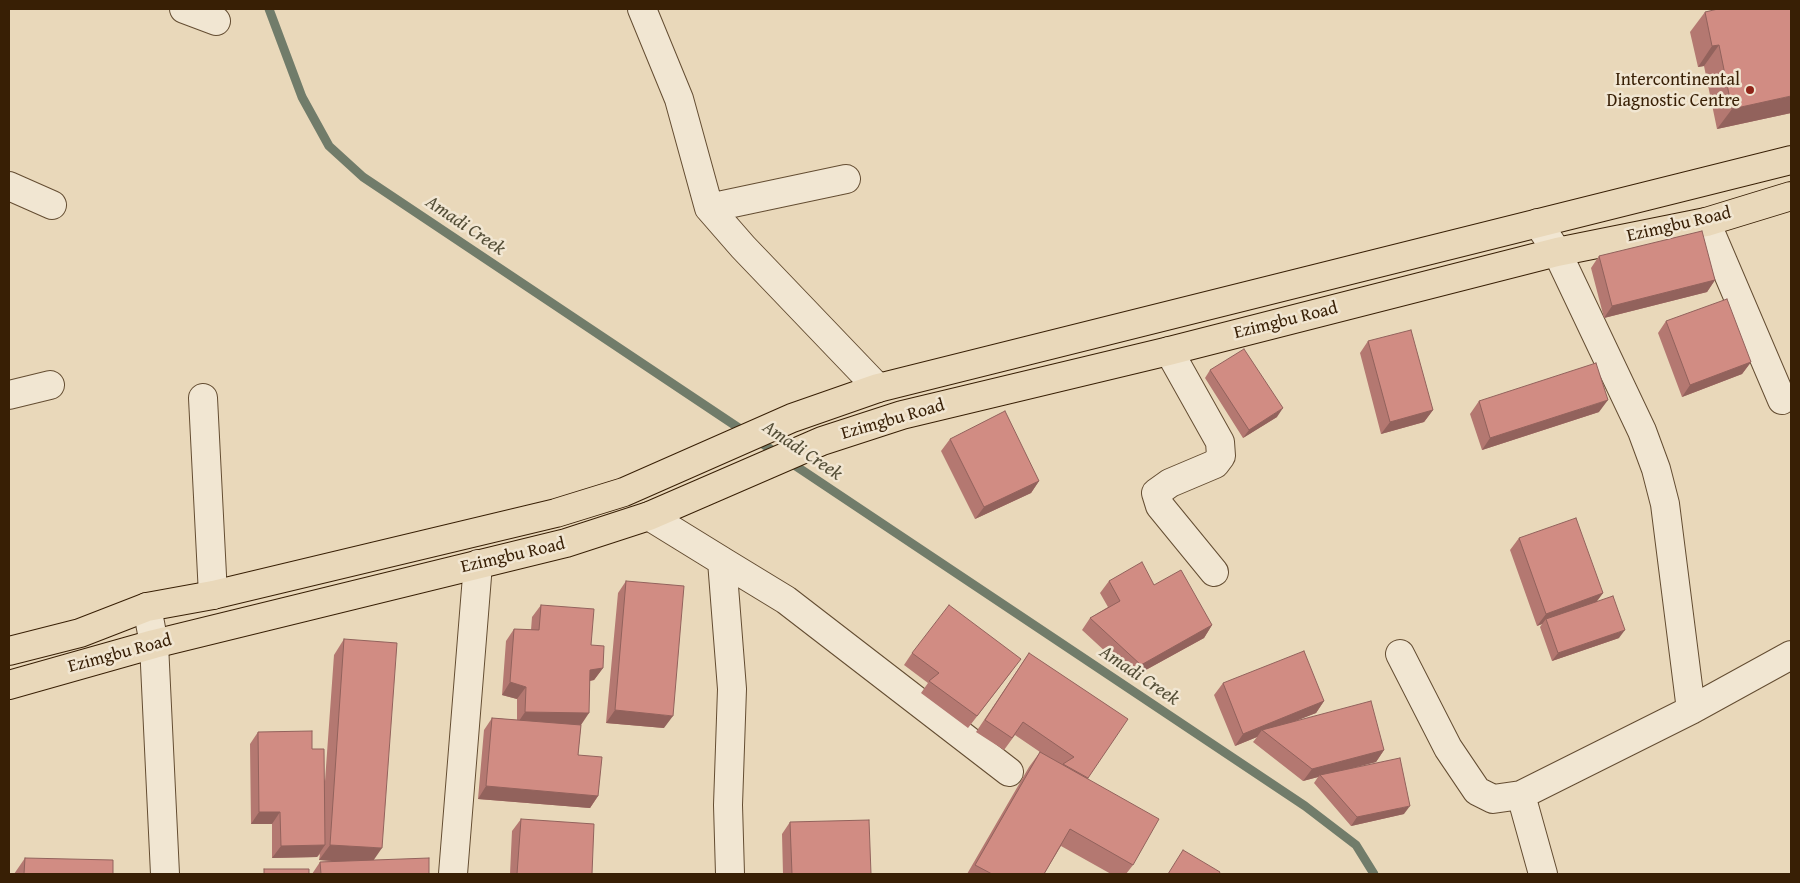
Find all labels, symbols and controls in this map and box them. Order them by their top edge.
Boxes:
place label: Intercontinental Diagnostic Centre [1606,69,1740,112]
marker: Intercontinental Diagnostic Centre [1744,84,1756,96]
water label: Amadi Creek [421,191,509,261]
street label: Ezimgbu Road [1625,203,1733,247]
street label: Ezimgbu Road [1232,298,1340,344]
street label: Ezimgbu Road [839,395,947,445]
water label: Amadi Creek [758,416,846,486]
street label: Ezimgbu Road [459,534,567,578]
street label: Ezimgbu Road [66,630,174,678]
water label: Amadi Creek [1095,641,1183,711]

